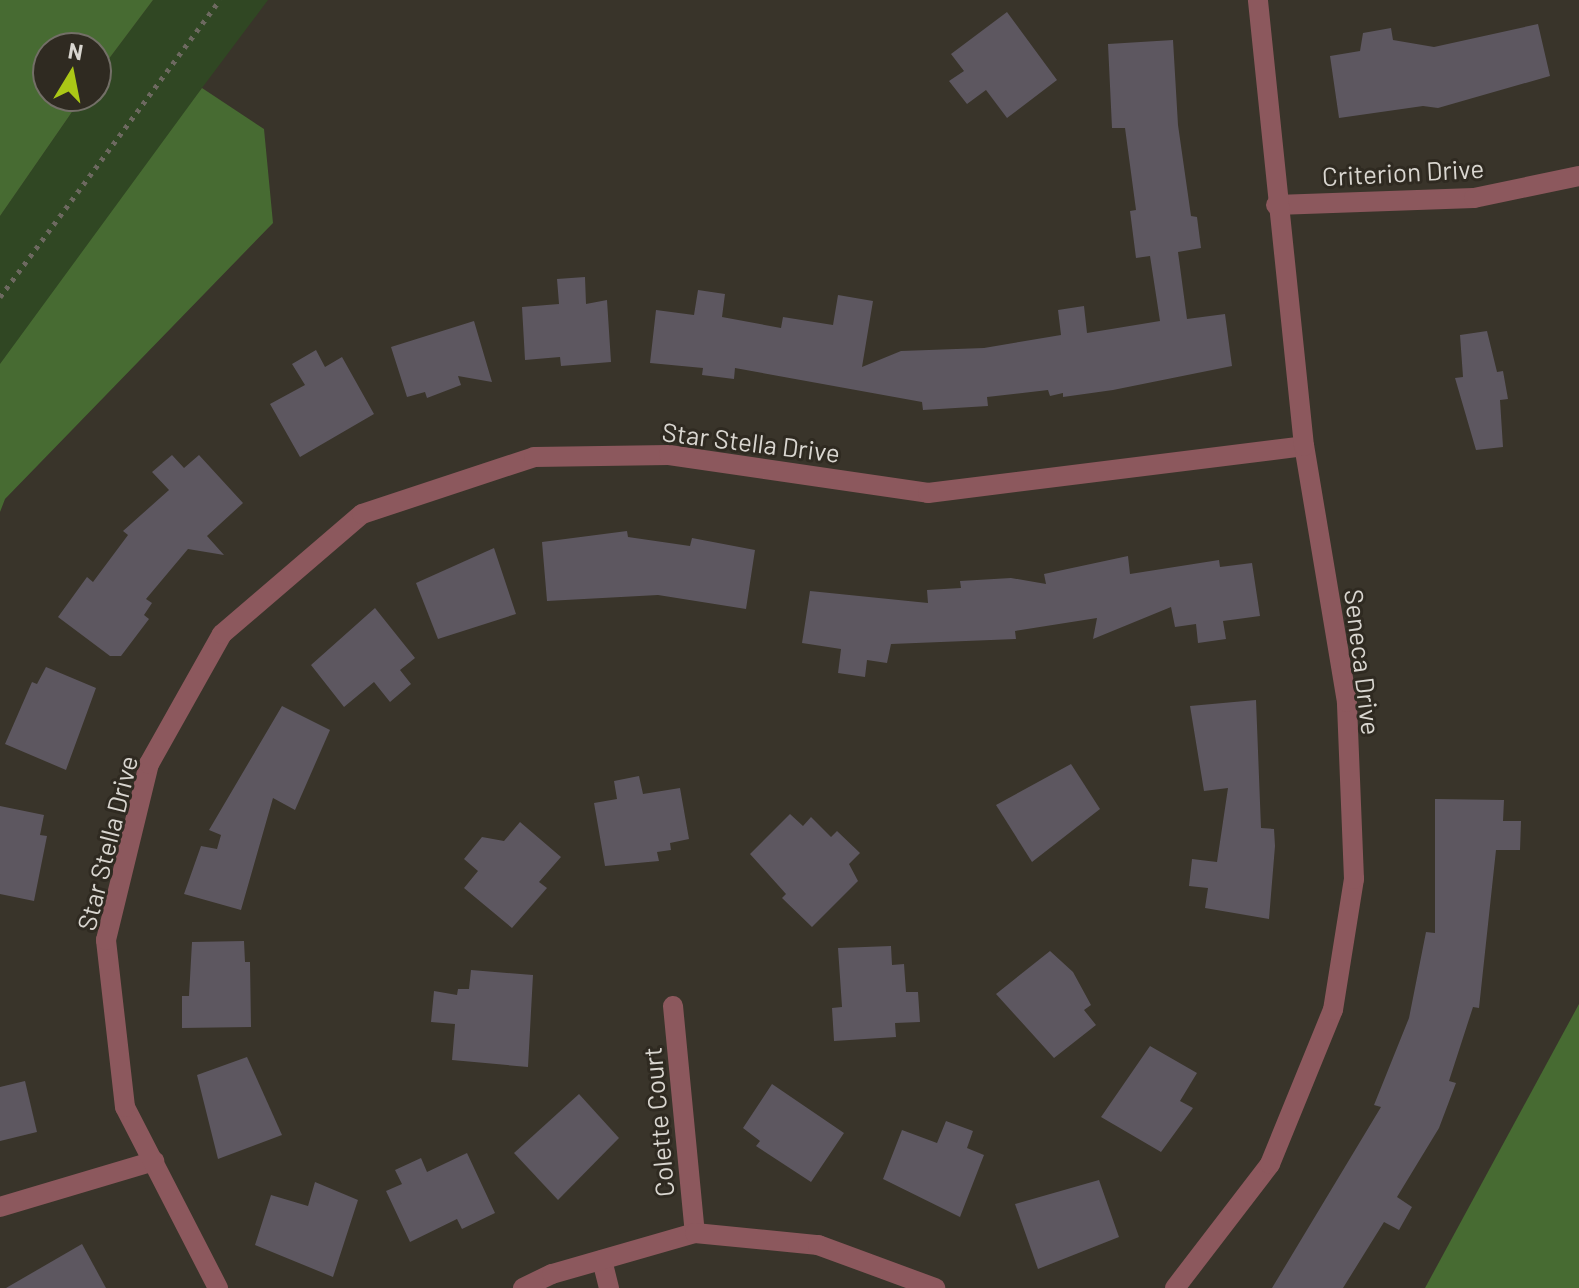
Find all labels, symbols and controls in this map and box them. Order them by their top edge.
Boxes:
north arrow [32,32,112,112]
text: N [66,36,85,64]
street label: Criterion Drive [1321,152,1485,192]
street label: Star Stella Drive [660,416,842,468]
street label: Seneca Drive [1339,587,1387,737]
street label: Star Stella Drive [70,752,144,934]
street label: Colette Court [636,1046,680,1198]

